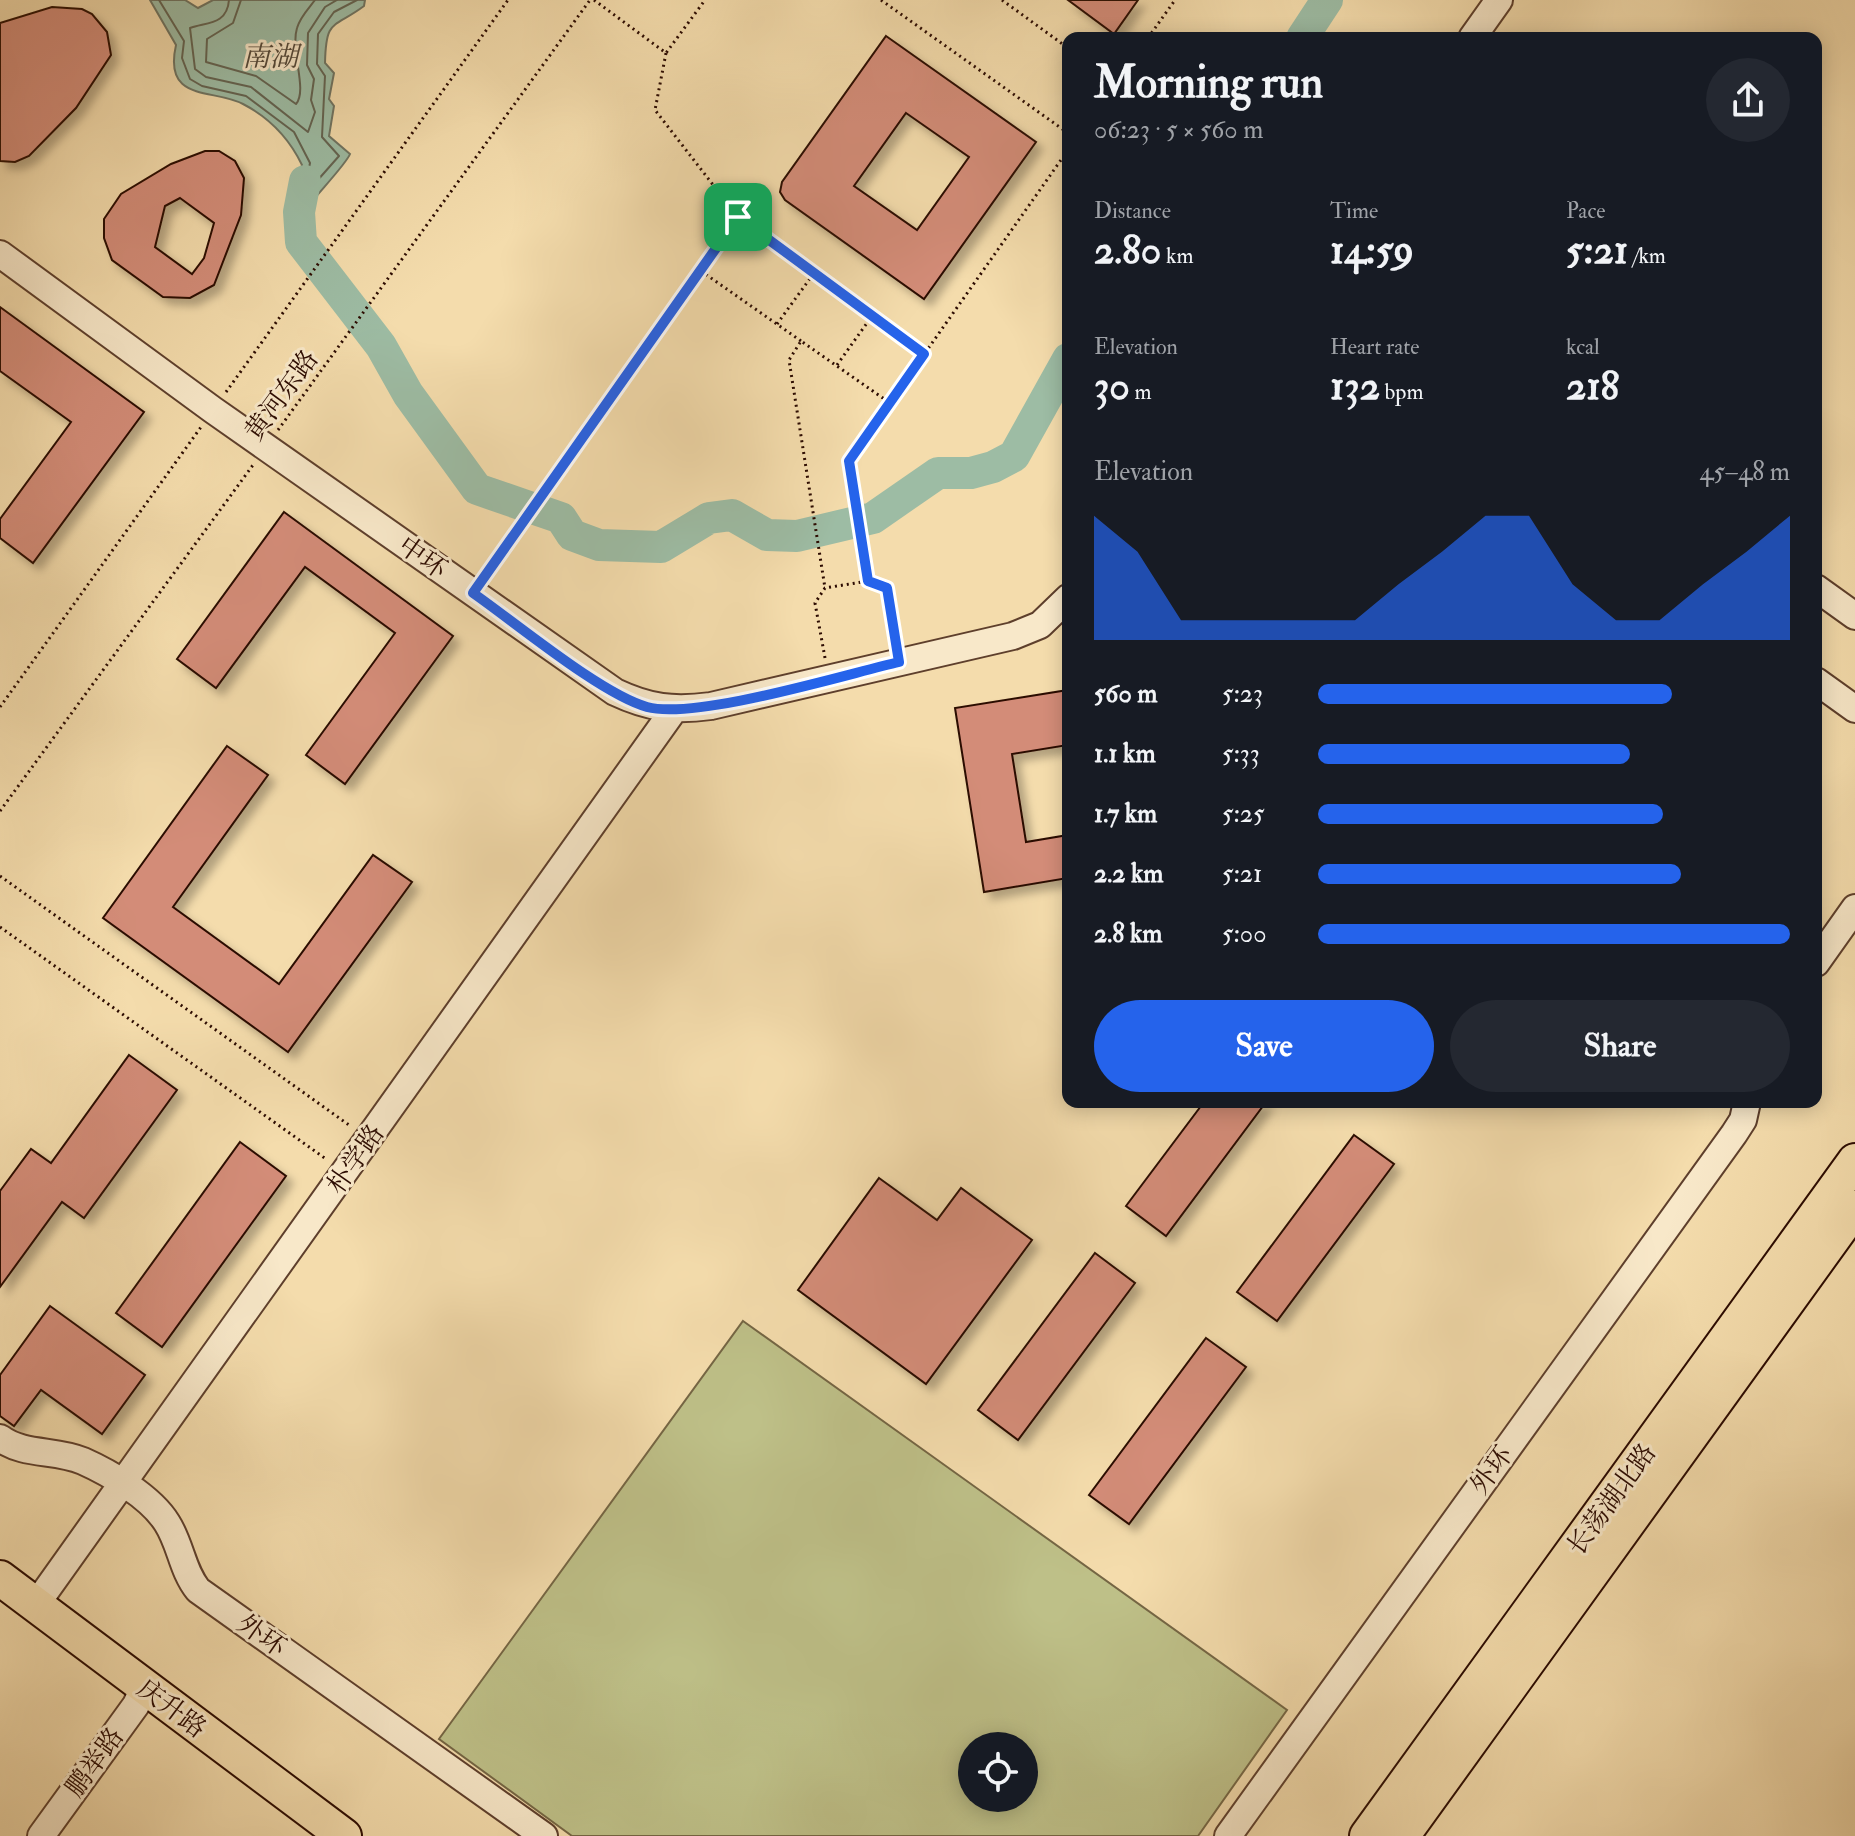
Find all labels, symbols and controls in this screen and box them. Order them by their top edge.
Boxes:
water label: 南湖 [242,40,303,75]
text: Morning run [1094,56,1323,111]
button: share [1706,58,1790,142]
text: 06:23 · 5 × 560 m [1094,114,1263,146]
pin [704,183,772,251]
icon: arrive [716,195,760,239]
text: Distance [1094,197,1171,225]
text: Time [1330,197,1378,225]
text: Pace [1566,197,1605,225]
text: 2.80 [1094,225,1161,276]
text: 14:59 [1330,225,1414,276]
text: 5:21 [1566,225,1628,276]
text: km [1161,242,1194,270]
text: /km [1628,242,1666,270]
text: Elevation [1094,333,1178,361]
text: Heart rate [1330,333,1420,361]
text: kcal [1566,333,1600,361]
street label: 黄河东路 [238,344,325,447]
text: 30 [1094,361,1130,412]
text: 132 [1330,361,1380,412]
text: 218 [1566,361,1619,412]
text: m [1130,378,1152,406]
text: bpm [1380,378,1424,406]
text: Elevation [1094,456,1193,488]
text: 45–48 m [1700,456,1790,488]
street label: 中环 [392,530,453,586]
text: 560 m [1094,678,1157,710]
text: 5:23 [1222,678,1263,710]
text: 1.1 km [1094,738,1156,770]
text: 5:33 [1222,738,1260,770]
text: 1.7 km [1094,798,1157,830]
text: 5:25 [1222,798,1264,830]
text: 2.2 km [1094,858,1163,890]
text: 5:21 [1222,858,1262,890]
text: 2.8 km [1094,918,1162,950]
text: 5:00 [1222,918,1267,950]
button: Save [1094,1000,1434,1092]
button: Share [1450,1000,1790,1092]
street label: 朴学路 [320,1118,391,1201]
street label: 长荡湖北路 [1561,1438,1663,1562]
street label: 外环 [1464,1440,1520,1501]
street label: 外环 [231,1608,292,1664]
street label: 庆升路 [131,1673,212,1745]
street label: 鹏举路 [59,1722,131,1804]
map controls [958,1732,1038,1812]
button: locate [958,1732,1038,1812]

